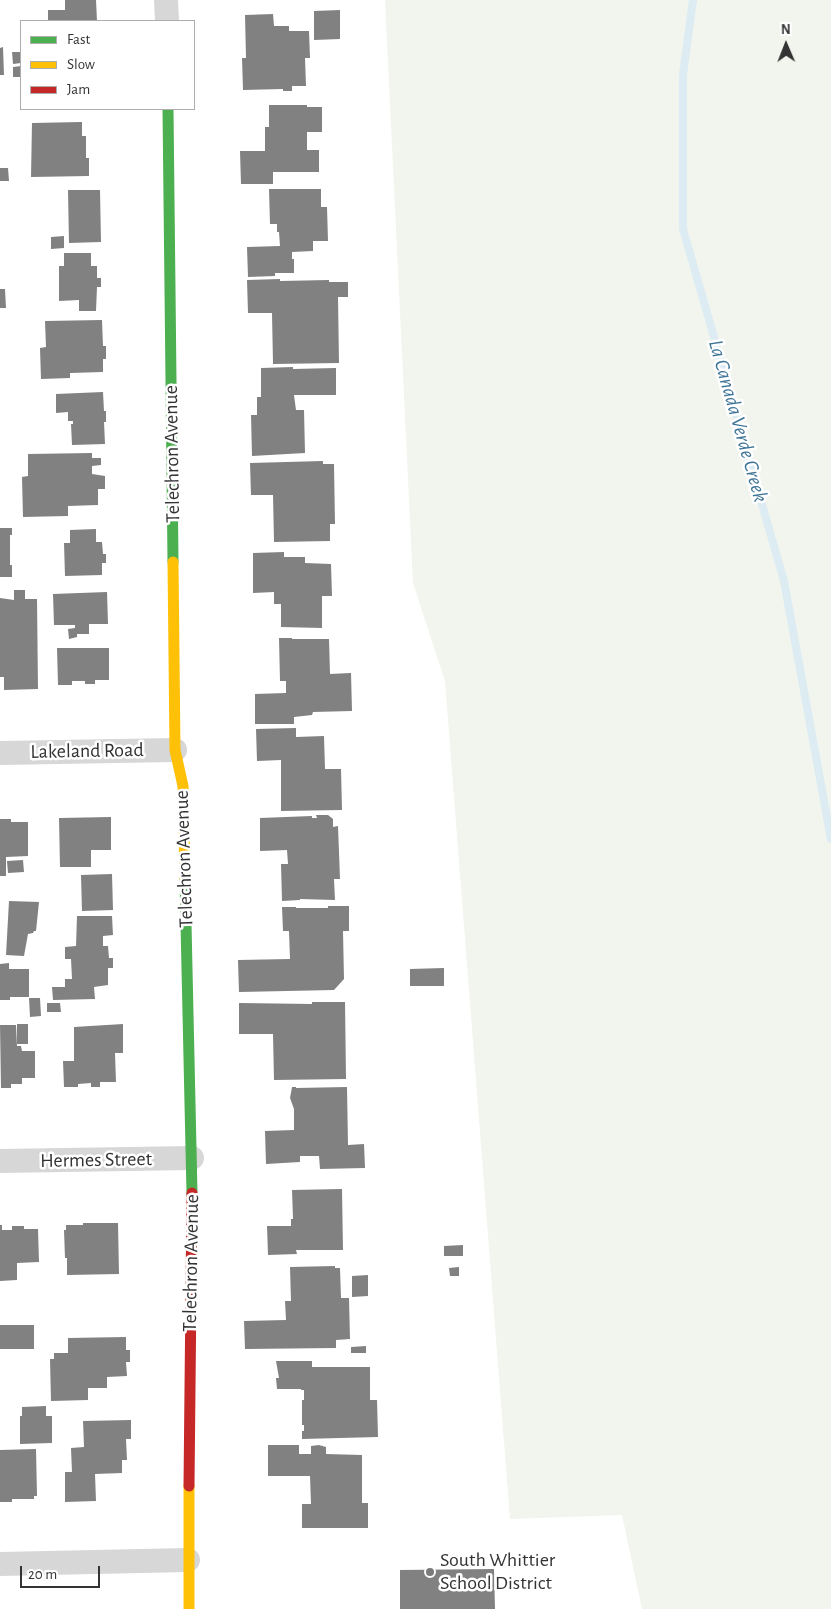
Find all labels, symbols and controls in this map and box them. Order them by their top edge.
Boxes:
legend [20,20,195,110]
north arrow [761,20,811,70]
text: N [781,23,791,37]
text: Fast [67,32,90,47]
text: Slow [67,57,95,72]
text: Jam [67,82,90,97]
water label: La Canada Verde Creek [703,337,773,505]
street label: Telechron Avenue [159,385,185,523]
street label: Lakeland Road [30,738,144,764]
street label: Telechron Avenue [170,790,198,928]
street label: Hermes Street [40,1147,152,1173]
street label: Telechron Avenue [178,1194,204,1332]
place label: South Whittier School District [440,1548,555,1595]
scale bar [22,1556,102,1588]
marker: South Whittier School District [424,1566,436,1578]
text: 20 m [28,1567,57,1582]

